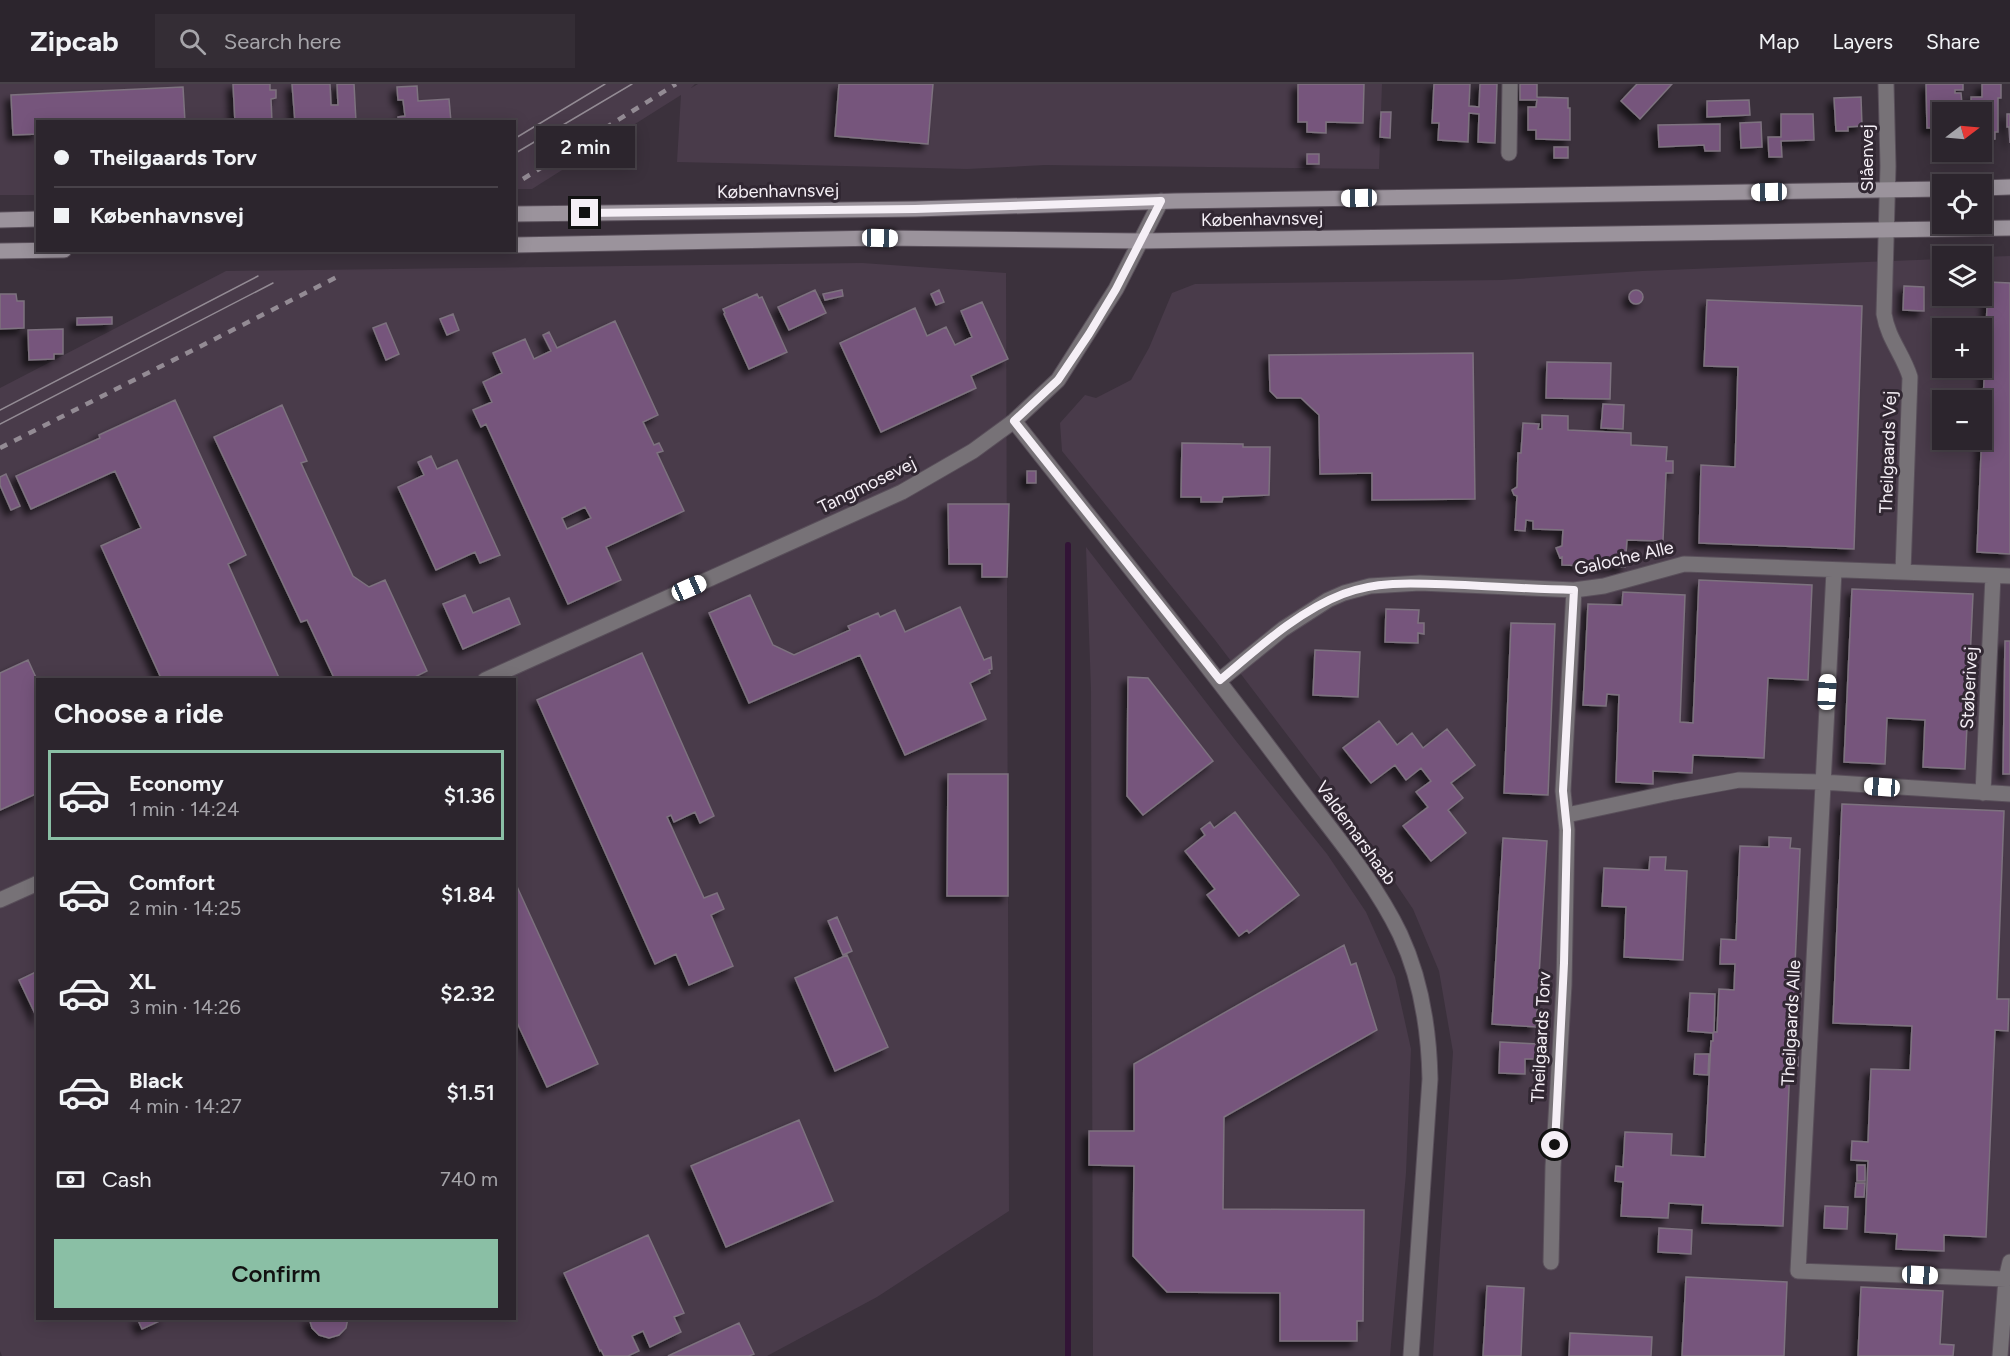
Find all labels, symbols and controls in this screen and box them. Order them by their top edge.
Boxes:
search box [155,14,575,68]
text: Zipcab [30,24,119,58]
icon: search [176,25,209,58]
text: Search here [224,28,341,55]
text: Map [1759,29,1799,54]
text: Layers [1832,29,1893,54]
text: Share [1926,29,1980,54]
north arrow [1932,102,1992,162]
map controls [1932,102,1992,450]
street label: Slåenvej [1856,124,1878,192]
callout: 2 min [536,126,634,168]
text: 2 min [561,135,610,159]
text: Theilgaards Torv [90,144,257,171]
button: locate [1932,174,1992,234]
street label: Københavnsvej [717,179,839,203]
car [1751,183,1787,201]
car [1341,189,1377,207]
route end [571,199,598,226]
text: Københavnsvej [90,202,244,229]
street label: Københavnsvej [1201,207,1323,231]
car [862,229,898,247]
button: layers [1932,246,1992,306]
button: + [1932,318,1992,378]
street label: Theilgaards Vej [1875,390,1901,514]
button: − [1932,390,1992,450]
street label: Tangmosevej [814,452,920,518]
street label: Galoche Alle [1572,536,1676,580]
car [669,572,709,604]
street label: Støberivej [1956,646,1982,730]
car [1817,674,1837,710]
text: Choose a ride [54,697,223,730]
icon: car [57,768,111,822]
text: Economy [129,770,224,797]
street label: Valdemarshaab [1311,777,1401,889]
car [1863,777,1901,797]
text: $1.36 [444,782,495,809]
text: 1 min · 14:24 [129,797,239,821]
icon: car [57,867,111,921]
text: Comfort [129,869,215,896]
text: $1.84 [441,881,495,908]
text: 2 min · 14:25 [129,896,241,920]
street label: Theilgaards Alle [1777,959,1805,1087]
icon: car [57,966,111,1020]
text: XL [129,968,156,995]
street label: Theilgaards Torv [1527,970,1555,1103]
text: $2.32 [440,980,495,1007]
text: 3 min · 14:26 [129,995,241,1019]
icon: car [57,1065,111,1119]
text: Black [129,1067,183,1094]
text: $1.51 [446,1079,495,1106]
text: 4 min · 14:27 [129,1094,242,1118]
route start [1541,1131,1568,1158]
icon: cash [54,1163,87,1196]
text: Cash [102,1166,152,1193]
text: 740 m [440,1167,498,1191]
button: Confirm [54,1239,498,1308]
car [1902,1265,1938,1285]

